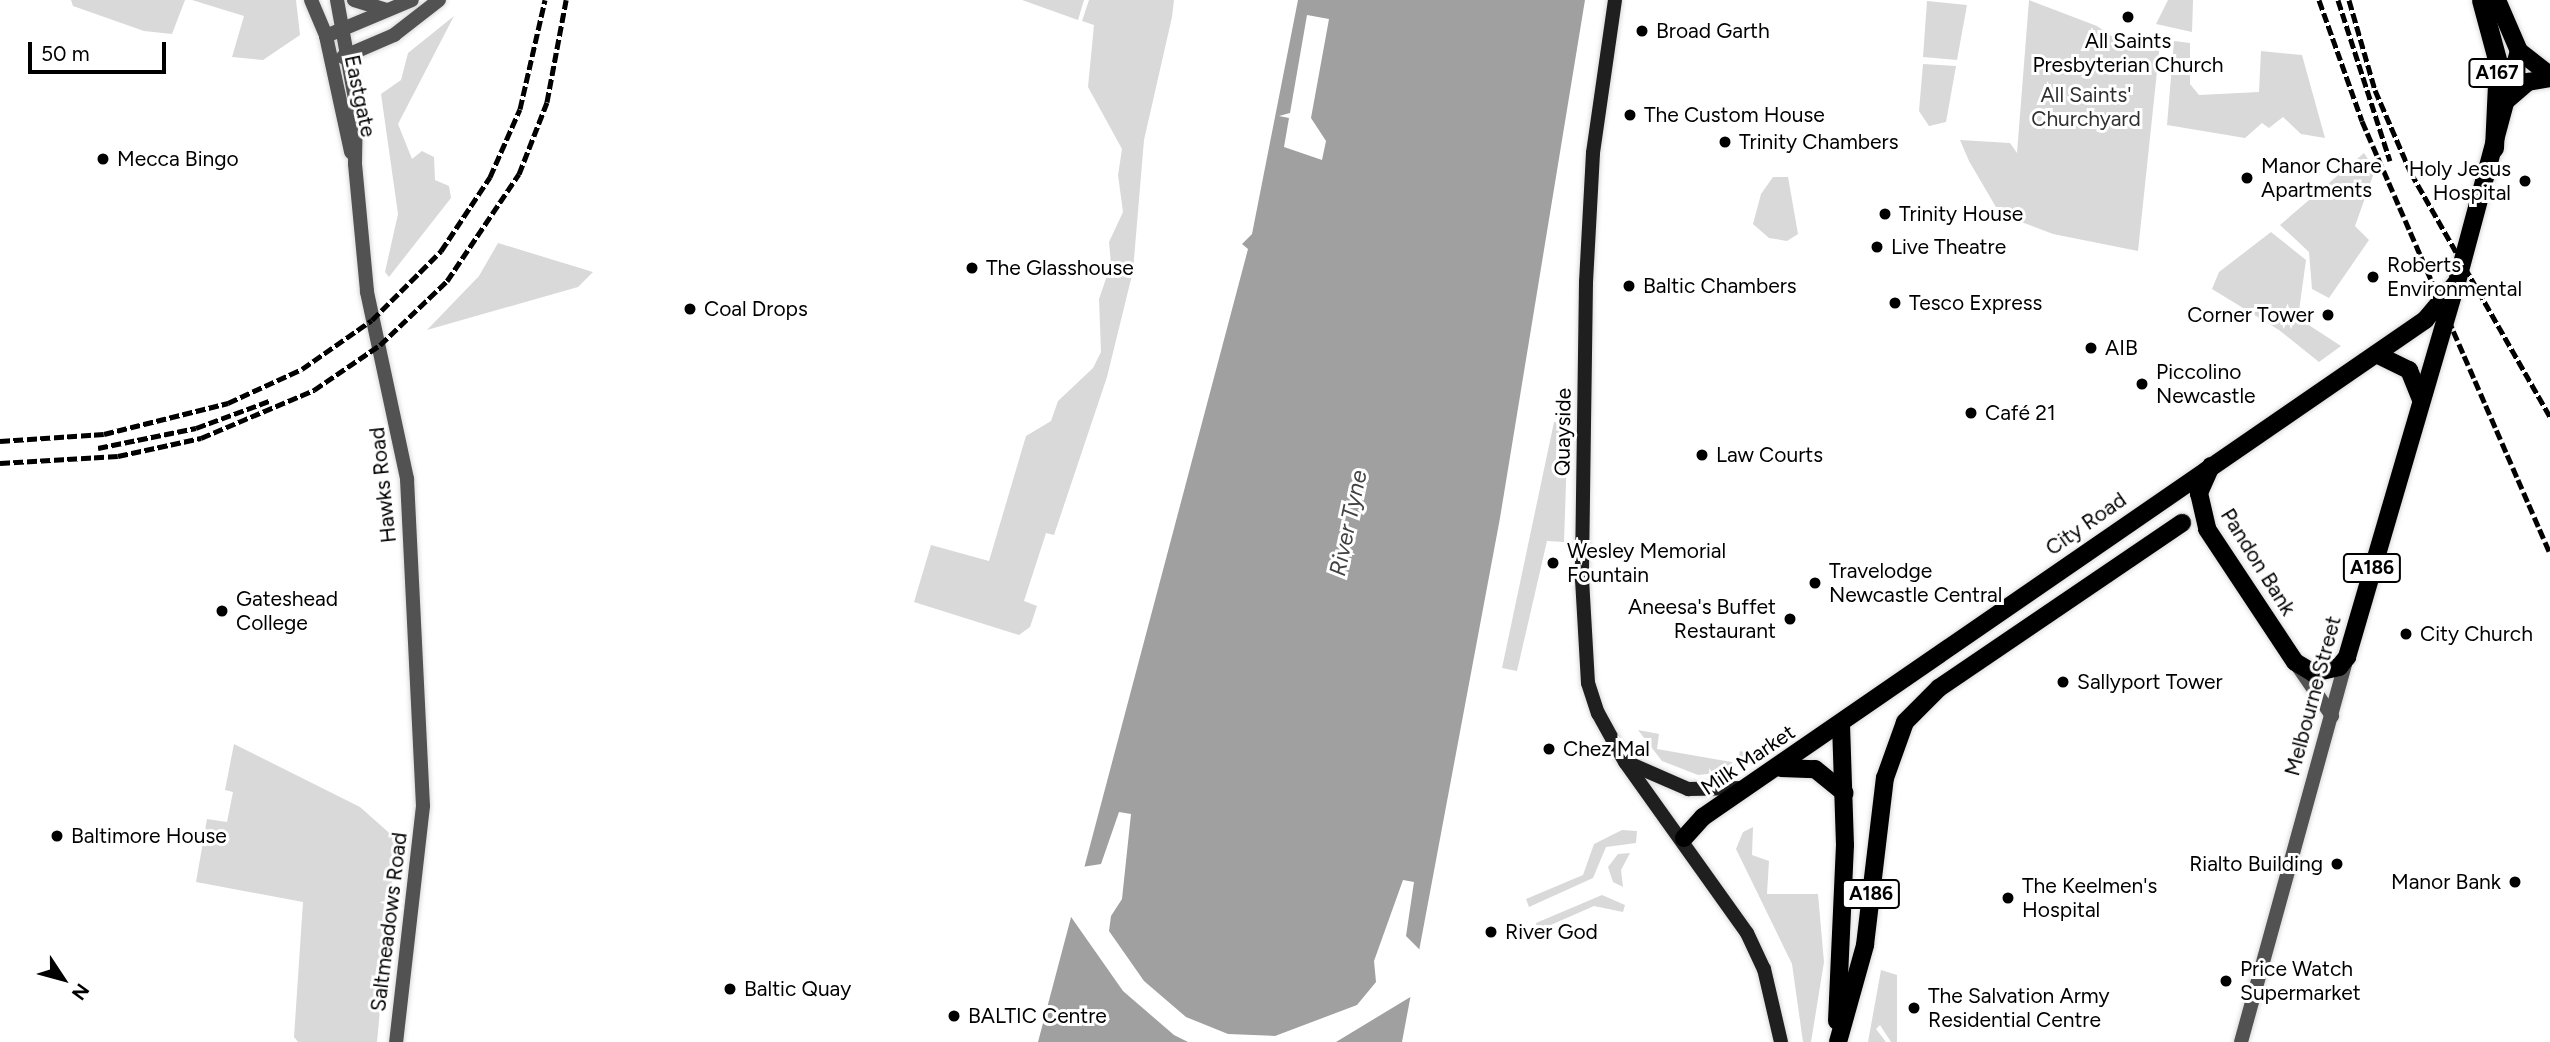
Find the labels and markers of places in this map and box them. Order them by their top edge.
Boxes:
marker: All Saints Presbyterian Church [2120,9,2136,25]
place label: Broad Garth [1656,18,1770,44]
marker: Broad Garth [1634,23,1650,39]
place label: All Saints Presbyterian Church [2032,28,2224,78]
place label: The Custom House [1644,102,1825,128]
marker: The Custom House [1622,107,1638,123]
place label: Trinity Chambers [1739,129,1898,155]
marker: Trinity Chambers [1717,134,1733,150]
place label: Mecca Bingo [117,146,239,172]
marker: Mecca Bingo [95,151,111,167]
place label: Manor Chare Apartments [2261,153,2382,203]
place label: Holy Jesus Hospital [2409,156,2511,206]
marker: Manor Chare Apartments [2239,170,2255,186]
marker: Holy Jesus Hospital [2517,173,2533,189]
place label: Trinity House [1899,201,2023,227]
marker: Trinity House [1877,206,1893,222]
place label: Live Theatre [1891,234,2006,260]
marker: Live Theatre [1869,239,1885,255]
place label: Roberts Environmental [2387,252,2522,302]
place label: The Glasshouse [986,255,1134,281]
marker: The Glasshouse [964,260,980,276]
marker: Roberts Environmental [2365,269,2381,285]
place label: Baltic Chambers [1643,273,1797,299]
marker: Baltic Chambers [1621,278,1637,294]
place label: Tesco Express [1909,290,2042,316]
marker: Tesco Express [1887,295,1903,311]
place label: Coal Drops [704,296,808,322]
marker: Coal Drops [682,301,698,317]
place label: Corner Tower [2187,302,2314,328]
marker: Corner Tower [2320,307,2336,323]
place label: AIB [2105,335,2138,361]
marker: AIB [2083,340,2099,356]
place label: Piccolino Newcastle [2156,359,2256,409]
marker: Piccolino Newcastle [2134,376,2150,392]
place label: Café 21 [1985,400,2056,426]
marker: Café 21 [1963,405,1979,421]
place label: Law Courts [1716,442,1823,468]
marker: Law Courts [1694,447,1710,463]
place label: Wesley Memorial Fountain [1567,538,1726,588]
marker: Wesley Memorial Fountain [1545,555,1561,571]
place label: Travelodge Newcastle Central [1829,558,2002,608]
marker: Travelodge Newcastle Central [1807,575,1823,591]
place label: Gateshead College [236,586,338,636]
place label: Aneesa's Buffet Restaurant [1628,594,1776,644]
marker: Gateshead College [214,603,230,619]
marker: Aneesa's Buffet Restaurant [1782,611,1798,627]
place label: City Church [2420,621,2533,647]
marker: City Church [2398,626,2414,642]
place label: Sallyport Tower [2077,669,2223,695]
marker: Sallyport Tower [2055,674,2071,690]
place label: Chez Mal [1563,736,1650,762]
marker: Chez Mal [1541,741,1557,757]
place label: Baltimore House [71,823,227,849]
marker: Baltimore House [49,828,65,844]
place label: Rialto Building [2189,851,2323,877]
marker: Rialto Building [2329,856,2345,872]
place label: Manor Bank [2391,869,2501,895]
place label: The Keelmen's Hospital [2022,873,2157,923]
marker: Manor Bank [2507,874,2523,890]
marker: The Keelmen's Hospital [2000,890,2016,906]
place label: River God [1505,919,1598,945]
marker: River God [1483,924,1499,940]
place label: Price Watch Supermarket [2240,956,2361,1006]
marker: Price Watch Supermarket [2218,973,2234,989]
place label: Baltic Quay [744,976,851,1002]
marker: Baltic Quay [722,981,738,997]
place label: The Salvation Army Residential Centre [1928,983,2110,1033]
marker: The Salvation Army Residential Centre [1906,1000,1922,1016]
place label: BALTIC Centre [968,1003,1107,1029]
marker: BALTIC Centre [946,1008,962,1024]

